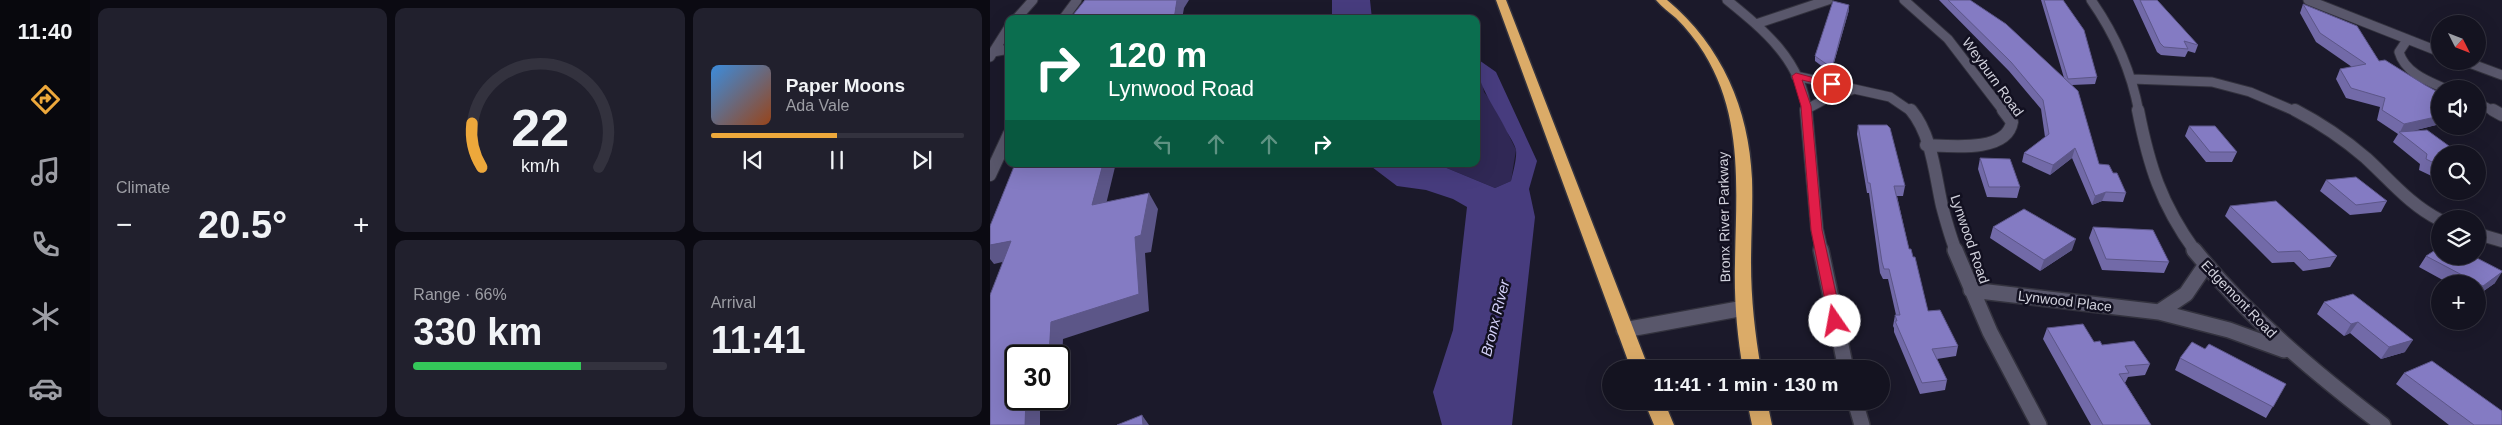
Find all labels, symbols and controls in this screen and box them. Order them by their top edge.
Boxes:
north arrow [2431,15,2486,70]
map controls [2431,15,2486,330]
text: 11:40 [17,19,73,44]
icon: right [1025,35,1090,100]
text: 120 m [1108,35,1207,74]
street label: Weyburn Road [1959,35,2027,119]
pin [1811,63,1853,105]
icon: arrive [1818,70,1846,98]
text: Paper Moons [786,75,905,96]
text: Lynwood Road [1108,76,1254,101]
button: sound [2431,80,2486,135]
icon: directions [28,82,63,117]
text: Ada Vale [786,97,849,114]
text: 22 [511,99,569,157]
icon: left [1149,130,1177,158]
icon: ahead [1202,130,1230,158]
icon: ahead [1255,130,1283,158]
icon: right [1308,130,1336,158]
button: search [2431,145,2486,200]
icon: previous [739,146,767,174]
icon: pause [823,146,851,174]
icon: next [908,146,936,174]
street label: Bronx River Parkway [1715,152,1733,282]
icon: music [28,154,63,189]
text: km/h [521,156,559,176]
text: Climate [116,179,170,196]
street label: Lynwood Road [1947,192,1993,286]
text: 20.5° [198,204,287,246]
text: − [116,209,132,240]
text: + [353,209,369,240]
button: layers [2431,210,2486,265]
icon: phone [28,227,63,262]
street label: Edgemont Road [2198,257,2280,341]
button: + [2431,275,2486,330]
water label: Bronx River [1477,277,1513,358]
text: Range · 66% [413,286,507,303]
street label: Lynwood Place [2017,287,2113,315]
text: Arrival [711,294,756,311]
position arrow [1808,294,1860,346]
icon: climate [28,299,63,334]
text: 330 km [413,311,542,353]
text: 11:41 [711,319,806,361]
speed limit sign: 30 [1005,345,1070,410]
icon: car [28,371,63,406]
text: 11:41 · 1 min · 130 m [1654,374,1838,395]

